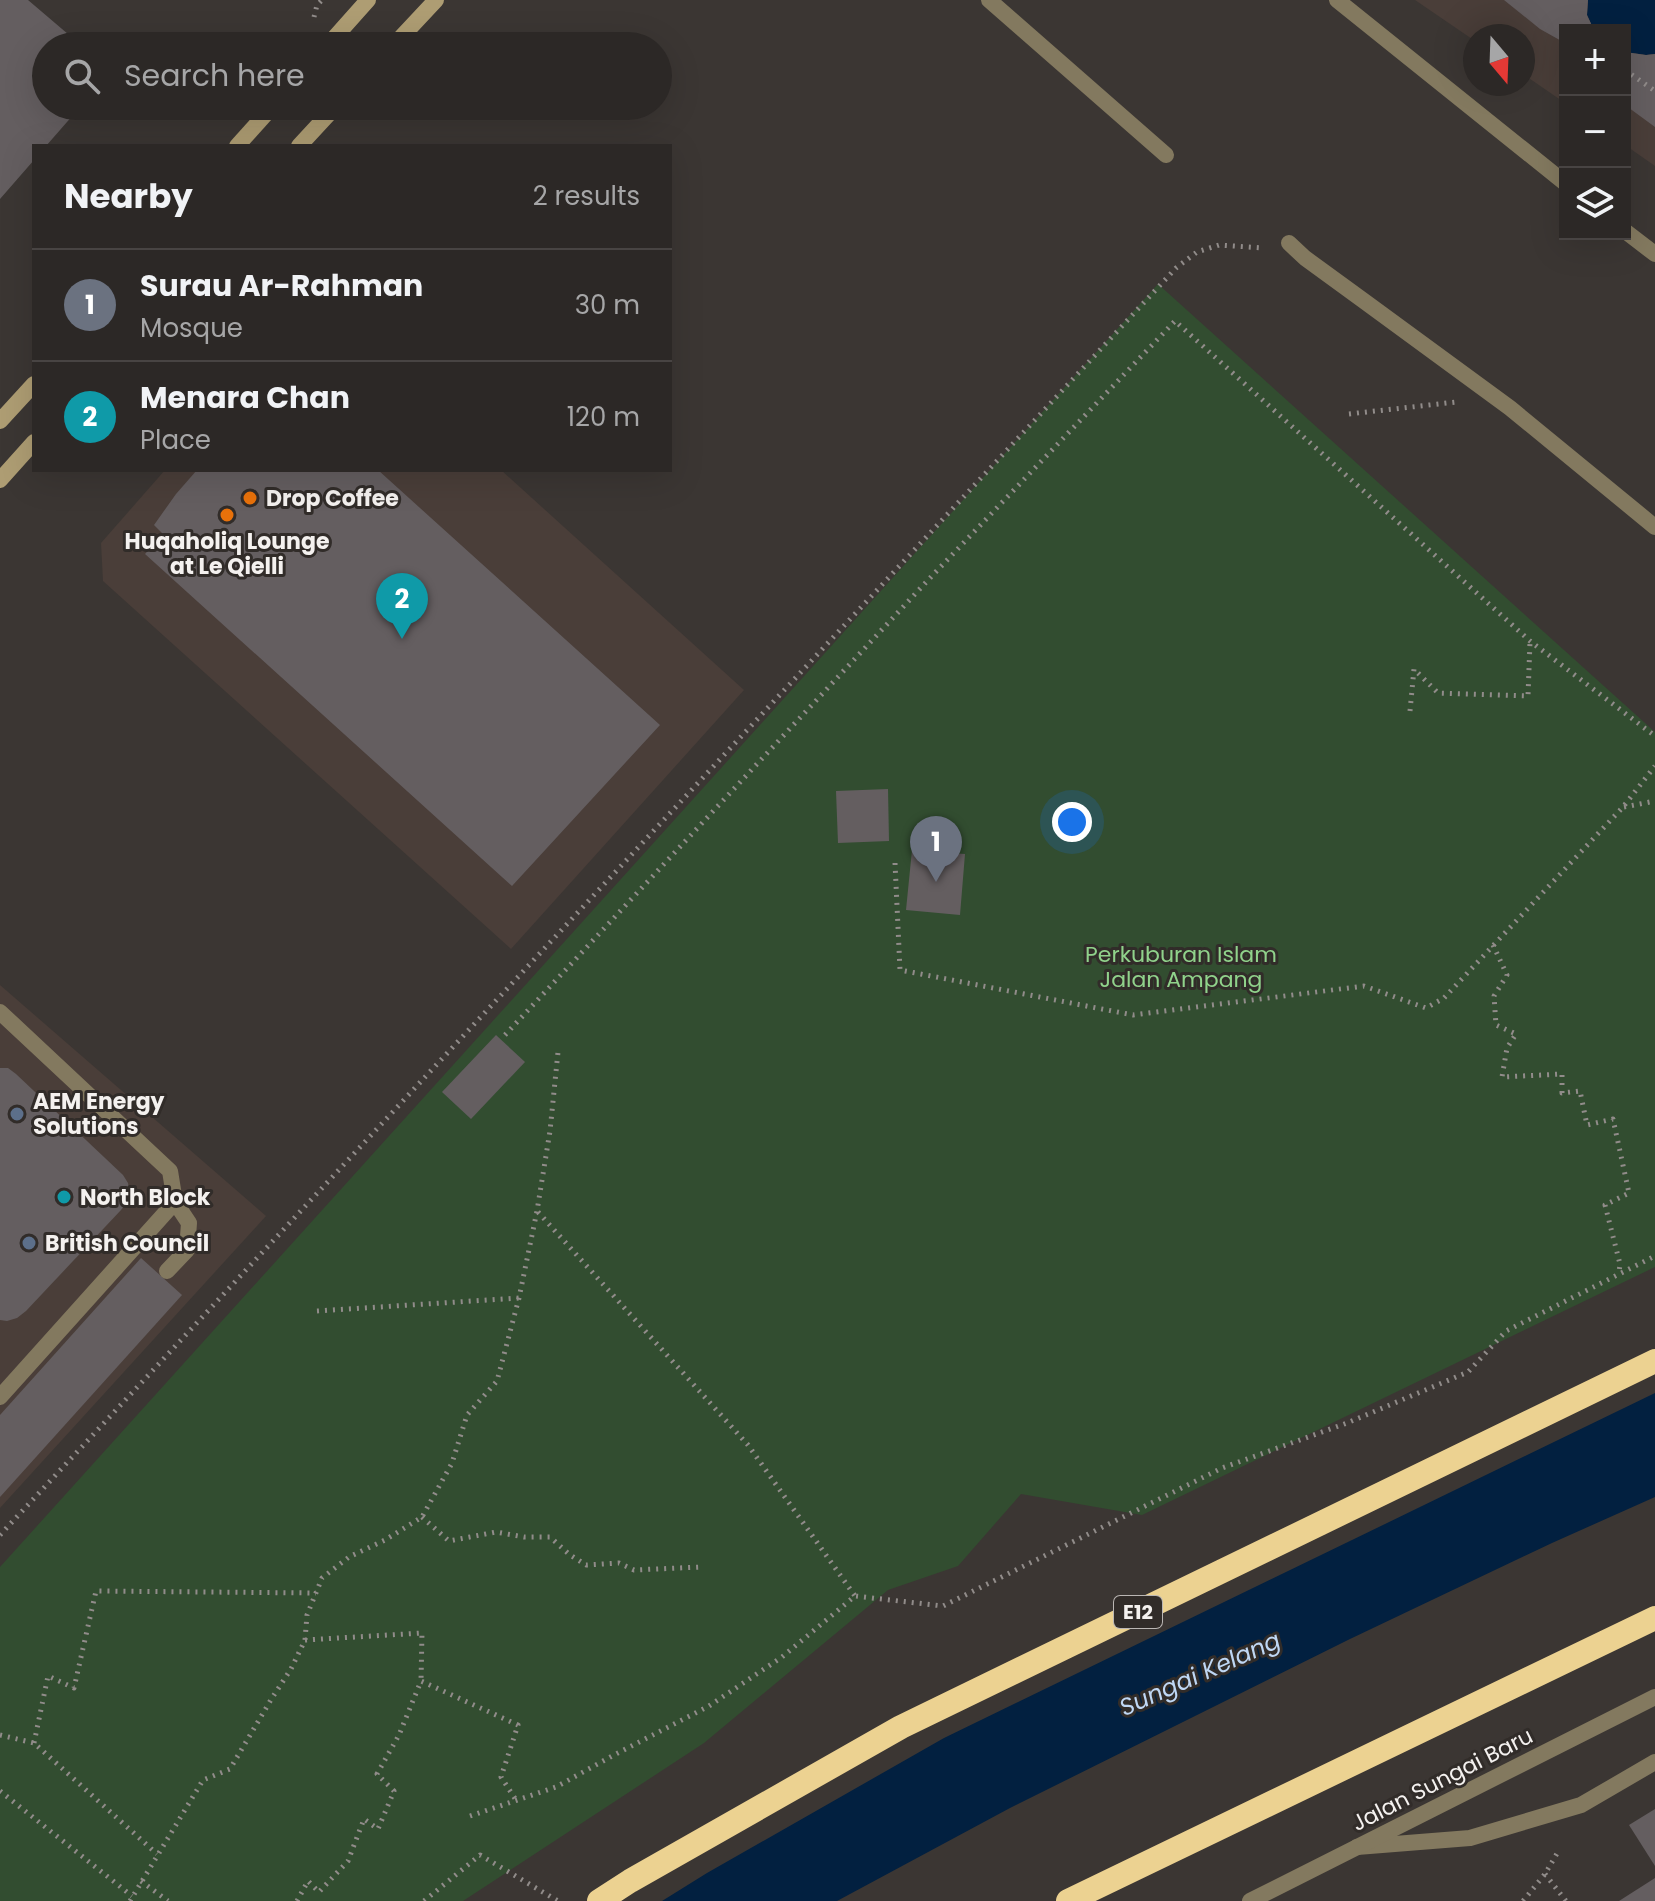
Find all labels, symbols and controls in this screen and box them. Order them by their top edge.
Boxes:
north arrow [1463,24,1535,96]
map controls [1559,24,1631,240]
button: + [1559,24,1631,96]
search box [32,32,672,120]
icon: search [60,54,104,98]
text: Search here [124,54,305,97]
button: − [1559,96,1631,168]
button: layers [1559,168,1631,240]
text: Nearby [64,172,193,220]
text: 2 results [533,178,640,214]
text: Surau Ar-Rahman [140,264,423,307]
text: 1 [85,287,95,323]
text: 30 m [575,287,640,323]
text: Mosque [140,310,243,346]
text: Menara Chan [140,376,350,419]
text: 2 [83,399,97,435]
text: 120 m [567,399,640,435]
text: Place [140,422,211,458]
place label: Drop Coffee [266,483,399,514]
marker: Drop Coffee [241,489,259,507]
marker: Huqaholiq Lounge at Le Qielli [218,506,236,524]
place label: Huqaholiq Lounge at Le Qielli [125,526,329,582]
pin: 2 [376,573,428,639]
your location [1052,802,1092,842]
pin: 1 [910,816,962,882]
park label: Perkuburan Islam Jalan Ampang [1085,939,1277,995]
place label: AEM Energy Solutions [33,1086,165,1142]
marker: AEM Energy Solutions [8,1105,26,1123]
place label: North Block [80,1182,211,1213]
marker: North Block [55,1188,73,1206]
place label: British Council [45,1228,209,1259]
marker: British Council [20,1234,38,1252]
road number: E12 [1114,1596,1162,1628]
water label: Sungai Kelang [1114,1623,1286,1724]
street label: Jalan Sungai Baru [1346,1720,1538,1839]

